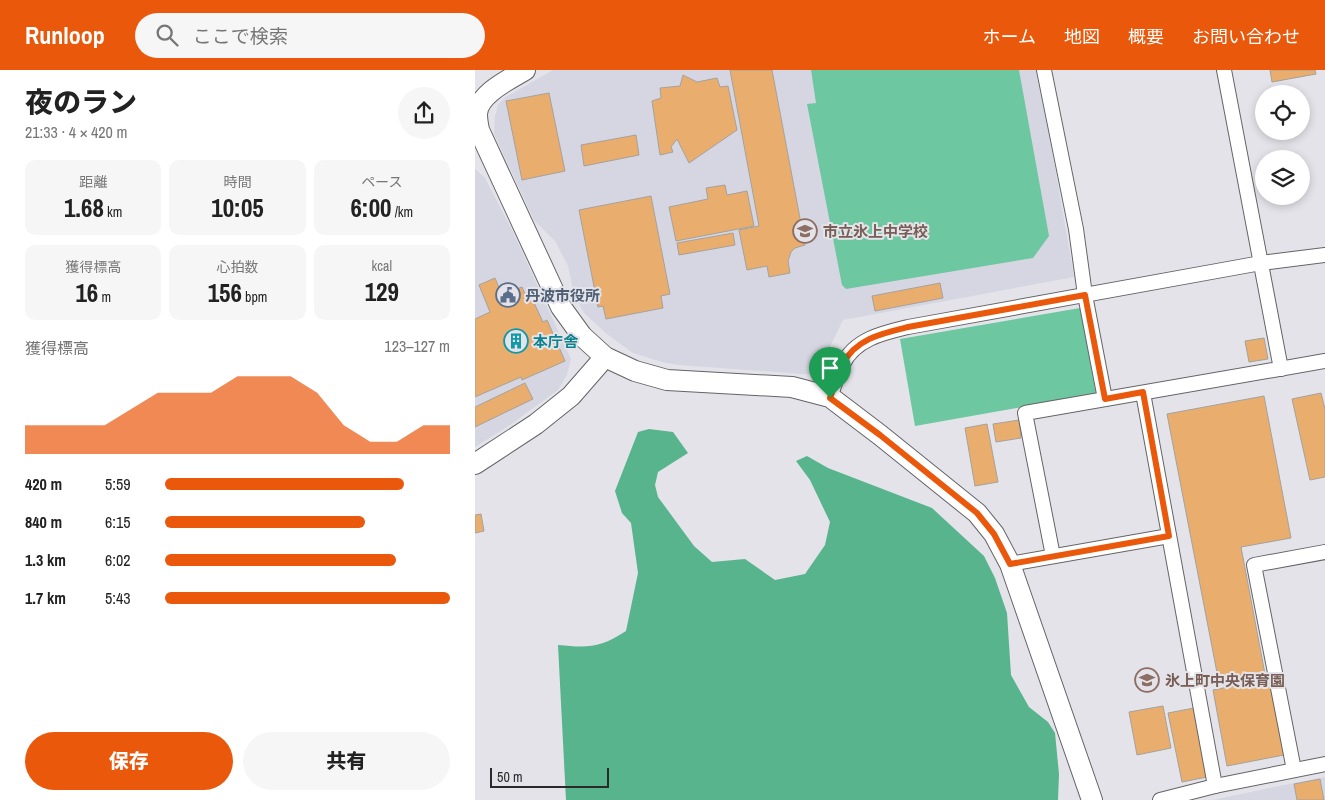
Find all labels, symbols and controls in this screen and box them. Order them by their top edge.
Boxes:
search box [135,13,485,58]
text: Runloop [25,19,105,51]
icon: search [153,21,181,49]
text: ここで検索 [193,23,288,49]
text: ホーム [983,24,1036,49]
text: 地図 [1064,24,1100,49]
text: 概要 [1128,24,1164,49]
text: お問い合わせ [1192,24,1300,49]
text: 夜のラン [25,83,137,121]
map controls [1255,85,1310,205]
button: locate [1255,85,1310,140]
button: share [398,87,450,139]
text: 21:33 · 4 × 420 m [25,121,128,143]
button: layers [1255,150,1310,205]
text: 距離 [79,173,107,191]
text: 時間 [223,173,251,191]
text: ペース [361,173,402,191]
text: 1.68 [64,191,104,225]
text: 10:05 [211,191,264,225]
text: 6:00 [350,191,391,225]
text: km [104,203,122,221]
text: /km [391,203,413,221]
school or university icon: 市立氷上中学校 [792,218,818,244]
place label: 市立氷上中学校 [823,221,928,242]
text: kcal [372,257,392,275]
text: 獲得標高 [65,258,121,276]
text: 心拍数 [216,258,258,276]
text: 129 [365,275,399,309]
text: 16 [75,276,98,310]
text: 156 [208,276,242,310]
public building icon: 丹波市役所 [495,282,521,308]
place label: 丹波市役所 [525,285,600,306]
text: m [98,288,111,306]
text: bpm [242,288,267,306]
building icon: 本庁舎 [503,328,529,354]
place label: 本庁舎 [533,331,579,352]
text: 123–127 m [384,335,450,357]
text: 獲得標高 [25,337,89,359]
pin [809,347,851,398]
icon: arrive [816,354,844,382]
text: 420 m [25,473,62,495]
text: 5:59 [105,473,131,495]
text: 840 m [25,511,62,533]
text: 6:15 [105,511,131,533]
text: 1.3 km [25,549,66,571]
text: 6:02 [105,549,131,571]
text: 1.7 km [25,587,66,609]
text: 5:43 [105,587,131,609]
school or university icon: 氷上町中央保育園 [1134,667,1160,693]
place label: 氷上町中央保育園 [1165,670,1285,691]
button: 保存 [25,732,233,790]
button: 共有 [243,732,450,790]
scale bar [490,765,609,788]
text: 50 m [497,768,523,786]

